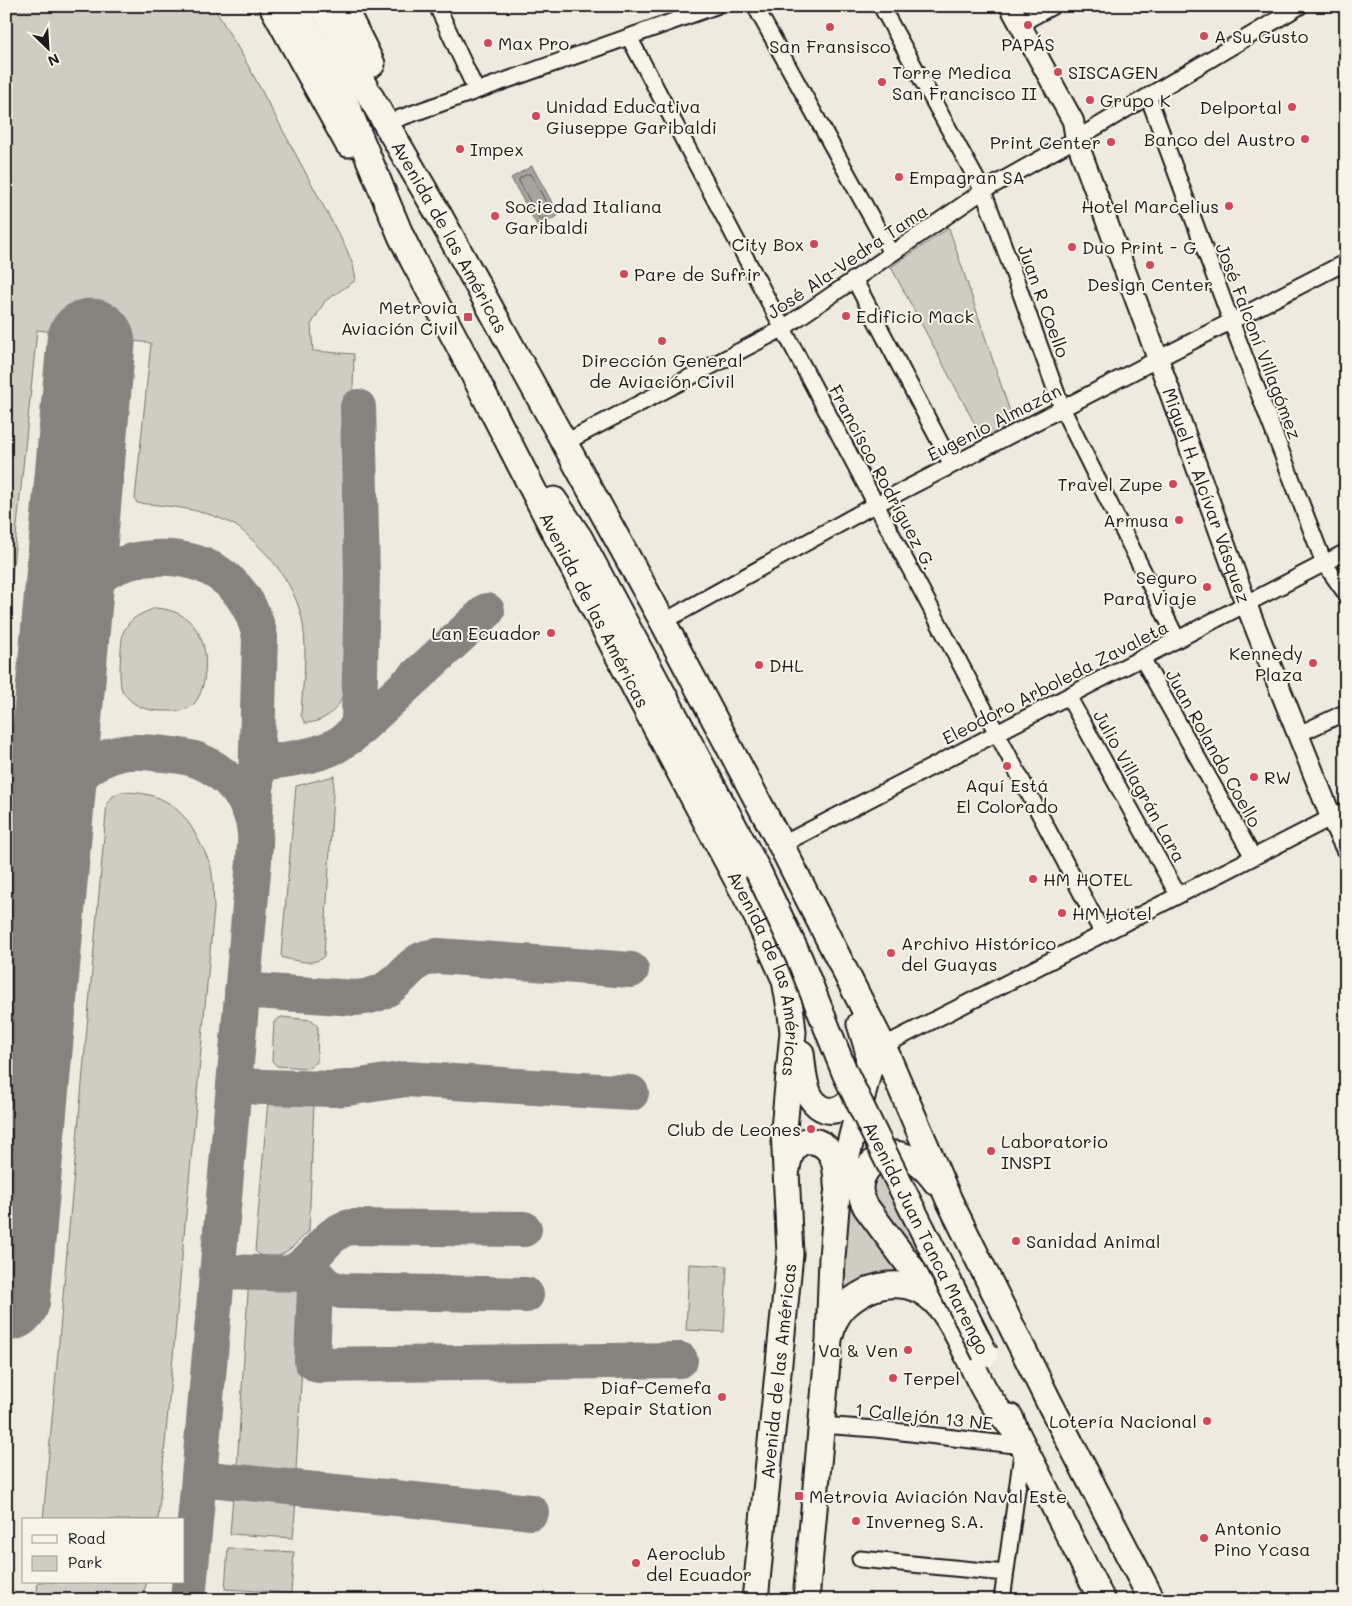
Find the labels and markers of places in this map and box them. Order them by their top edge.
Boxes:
marker: PAPÁS [1022,19,1034,31]
marker: San Fransisco [824,21,836,33]
place label: A Su Gusto [1214,24,1309,48]
marker: A Su Gusto [1198,30,1210,42]
place label: Max Pro [498,31,570,55]
place label: PAPÁS [1001,32,1055,56]
place label: San Fransisco [769,34,891,58]
marker: Max Pro [482,37,494,49]
place label: Torre Medica San Francisco II [892,60,1037,105]
place label: SISCAGEN [1068,60,1158,84]
marker: SISCAGEN [1052,66,1064,78]
marker: Torre Medica San Francisco II [876,76,888,88]
place label: Grupo K [1100,88,1171,112]
place label: Unidad Educativa Giuseppe Garibaldi [546,94,717,139]
marker: Grupo K [1084,94,1096,106]
place label: Delportal [1200,95,1282,119]
marker: Delportal [1286,101,1298,113]
marker: Unidad Educativa Giuseppe Garibaldi [530,110,542,122]
place label: Banco del Austro [1144,127,1295,151]
place label: Print Center [990,130,1101,154]
marker: Banco del Austro [1299,133,1311,145]
marker: Print Center [1105,136,1117,148]
place label: Impex [470,137,524,161]
marker: Impex [454,143,466,155]
place label: Empagran SA [909,165,1025,189]
marker: Empagran SA [893,171,905,183]
place label: Sociedad Italiana Garibaldi [505,194,662,239]
place label: Hotel Marcelius [1081,194,1219,218]
marker: Hotel Marcelius [1223,200,1235,212]
marker: Sociedad Italiana Garibaldi [489,210,501,222]
place label: City Box [732,232,804,256]
place label: Duo Print - G [1082,235,1197,259]
marker: City Box [808,238,820,250]
marker: Duo Print - G [1066,241,1078,253]
marker: Design Center [1144,259,1156,271]
place label: Pare de Sufrir [634,262,761,286]
marker: Pare de Sufrir [618,268,630,280]
place label: Design Center [1087,272,1213,296]
place label: Metrovia Aviación Civil [341,295,458,340]
place label: Edificio Mack [856,304,974,328]
marker: Edificio Mack [840,310,852,322]
marker: Metrovia Aviación Civil [462,311,474,323]
marker: Dirección General de Aviación Civil [656,335,668,347]
place label: Dirección General de Aviación Civil [581,348,743,393]
place label: Travel Zupe [1058,472,1163,496]
marker: Travel Zupe [1167,478,1179,490]
place label: Armusa [1103,508,1169,532]
marker: Armusa [1173,514,1185,526]
place label: Seguro Para Viaje [1103,565,1197,610]
marker: Seguro Para Viaje [1201,581,1213,593]
place label: Lan Ecuador [432,621,541,645]
marker: Lan Ecuador [545,627,557,639]
place label: Kennedy Plaza [1229,641,1303,686]
place label: DHL [769,653,804,677]
marker: Kennedy Plaza [1307,657,1319,669]
marker: DHL [753,659,765,671]
marker: Aquí Está El Colorado [1001,760,1013,772]
place label: RW [1264,765,1291,789]
marker: RW [1248,771,1260,783]
place label: Aquí Está El Colorado [956,773,1058,818]
place label: HM HOTEL [1043,867,1133,891]
marker: HM HOTEL [1027,873,1039,885]
place label: HM Hotel [1072,901,1152,925]
marker: HM Hotel [1056,907,1068,919]
place label: Archivo Histórico del Guayas [901,931,1057,976]
marker: Archivo Histórico del Guayas [885,947,897,959]
place label: Club de Leones [667,1117,801,1141]
marker: Club de Leones [805,1123,817,1135]
place label: Laboratorio INSPI [1001,1129,1108,1174]
marker: Laboratorio INSPI [985,1145,997,1157]
place label: Sanidad Animal [1026,1229,1161,1253]
marker: Sanidad Animal [1010,1235,1022,1247]
place label: Va & Ven [818,1338,898,1362]
marker: Va & Ven [902,1344,914,1356]
place label: Terpel [903,1366,960,1390]
marker: Terpel [887,1372,899,1384]
place label: Diaf-Cemefa Repair Station [583,1375,712,1420]
marker: Diaf-Cemefa Repair Station [716,1391,728,1403]
place label: Lotería Nacional [1049,1409,1197,1433]
marker: Lotería Nacional [1201,1415,1213,1427]
place label: Metrovia Aviación Naval Este [809,1484,1067,1508]
marker: Metrovia Aviación Naval Este [793,1490,805,1502]
place label: Inverneg S.A. [866,1509,984,1533]
marker: Inverneg S.A. [850,1515,862,1527]
place label: Antonio Pino Ycasa [1214,1516,1310,1561]
marker: Antonio Pino Ycasa [1198,1532,1210,1544]
place label: Aeroclub del Ecuador [646,1541,752,1586]
marker: Aeroclub del Ecuador [630,1557,642,1569]

